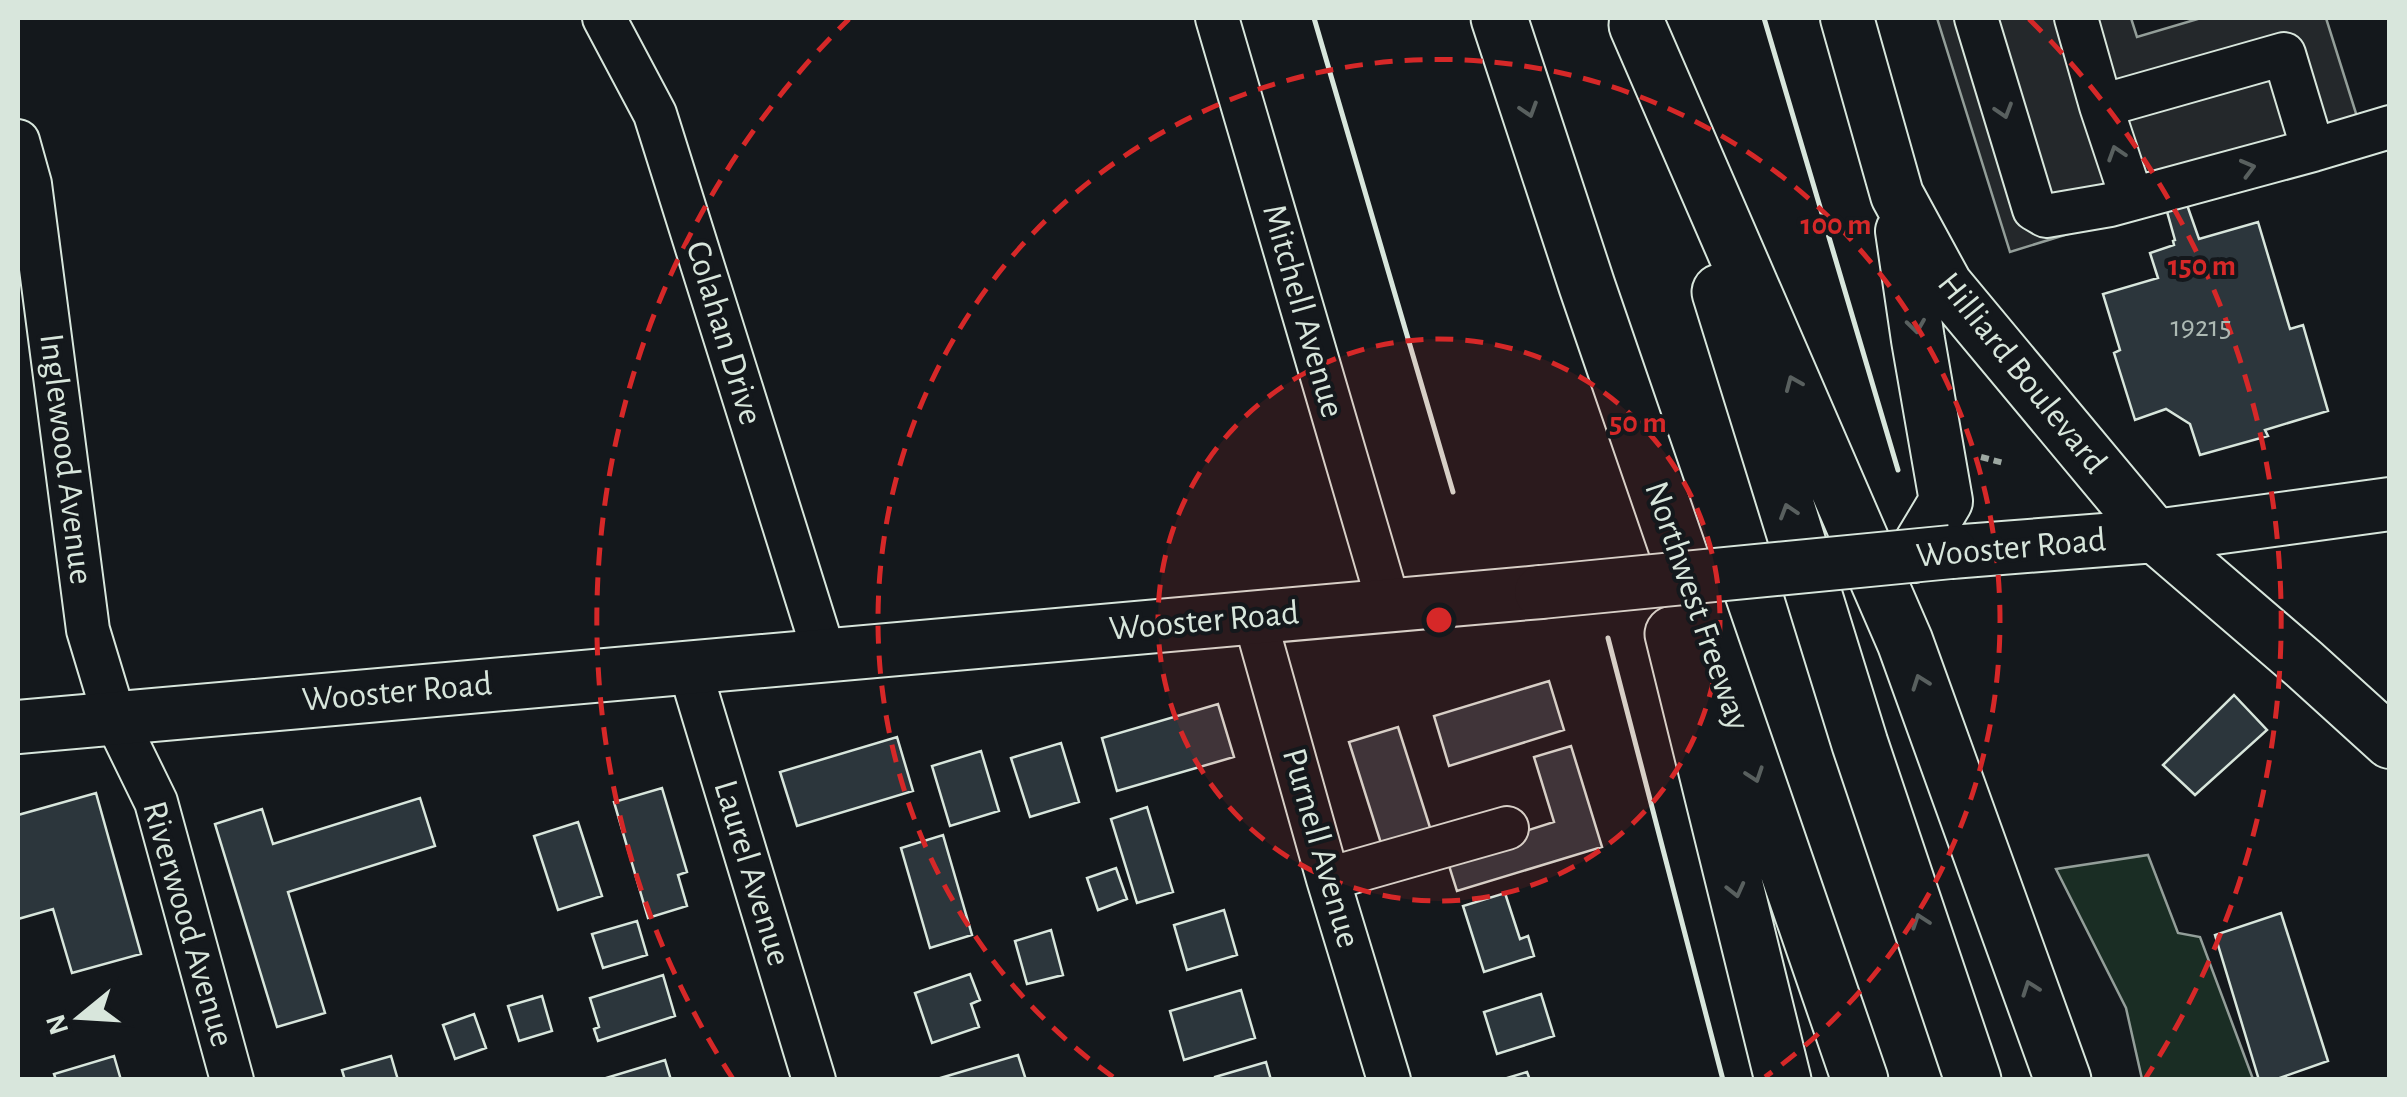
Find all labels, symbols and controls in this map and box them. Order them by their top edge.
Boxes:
one-way arrow [1517,101,1537,118]
one-way arrow [1992,102,2013,119]
one-way arrow [2108,145,2128,162]
one-way arrow [2239,158,2256,179]
street label: Mitchell Avenue [1256,201,1350,421]
text: 100 m [1801,210,1871,240]
street label: Colahan Drive [679,237,769,429]
text: 150 m [2168,251,2236,281]
street label: Hilliard Boulevard [1931,266,2113,480]
house number: 19215 [2171,312,2231,342]
one-way arrow [1904,318,1925,335]
street label: Inglewood Avenue [33,332,99,586]
one-way arrow [1785,375,1805,393]
text: 50 m [1609,408,1667,438]
street label: Northwest Freeway [1638,477,1756,735]
one-way arrow [1779,504,1800,521]
street label: Wooster Road [1915,522,2107,574]
street label: Wooster Road [1108,595,1300,647]
centre of rings [1421,602,1457,638]
street label: Wooster Road [301,666,493,718]
one-way arrow [1911,675,1931,692]
street label: Purnell Avenue [1276,744,1366,952]
one-way arrow [1744,766,1764,783]
street label: Laurel Avenue [707,776,797,970]
street label: Riverwood Avenue [136,797,240,1051]
one-way arrow [1724,882,1745,899]
one-way arrow [1911,913,1931,930]
north arrow [30,967,130,1067]
one-way arrow [2021,980,2042,997]
text: N [42,1011,74,1038]

